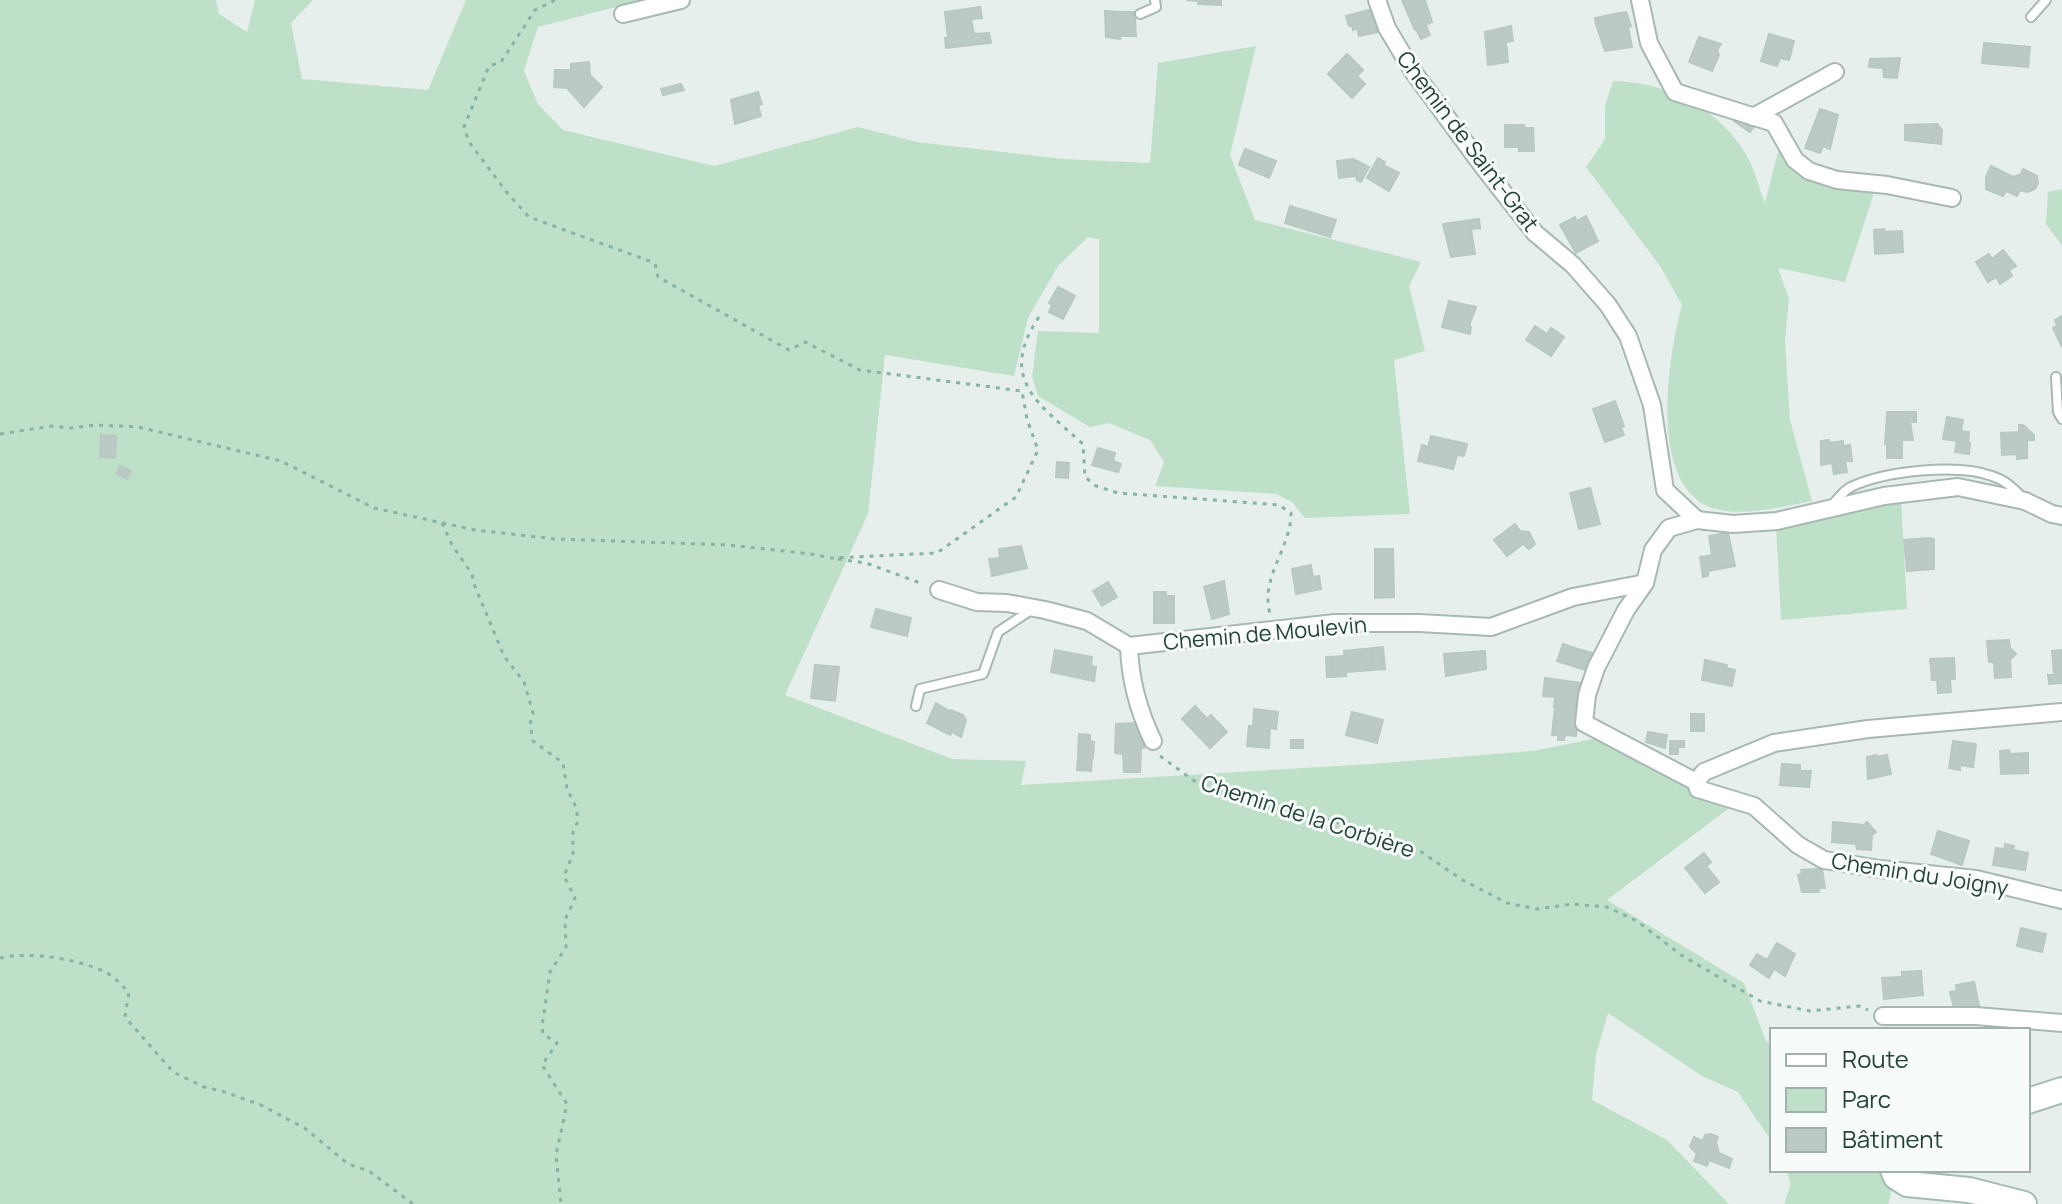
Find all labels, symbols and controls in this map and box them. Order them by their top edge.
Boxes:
street label: Chemin de Saint-Grat [1390,45,1546,238]
street label: Chemin de Moulevin [1162,609,1368,657]
street label: Chemin de la Corbière [1197,767,1419,865]
street label: Chemin du Joigny [1829,845,2011,903]
legend [1770,1028,2030,1172]
text: Route [1842,1042,1909,1075]
text: Parc [1842,1082,1891,1115]
text: Bâtiment [1842,1122,1943,1155]

